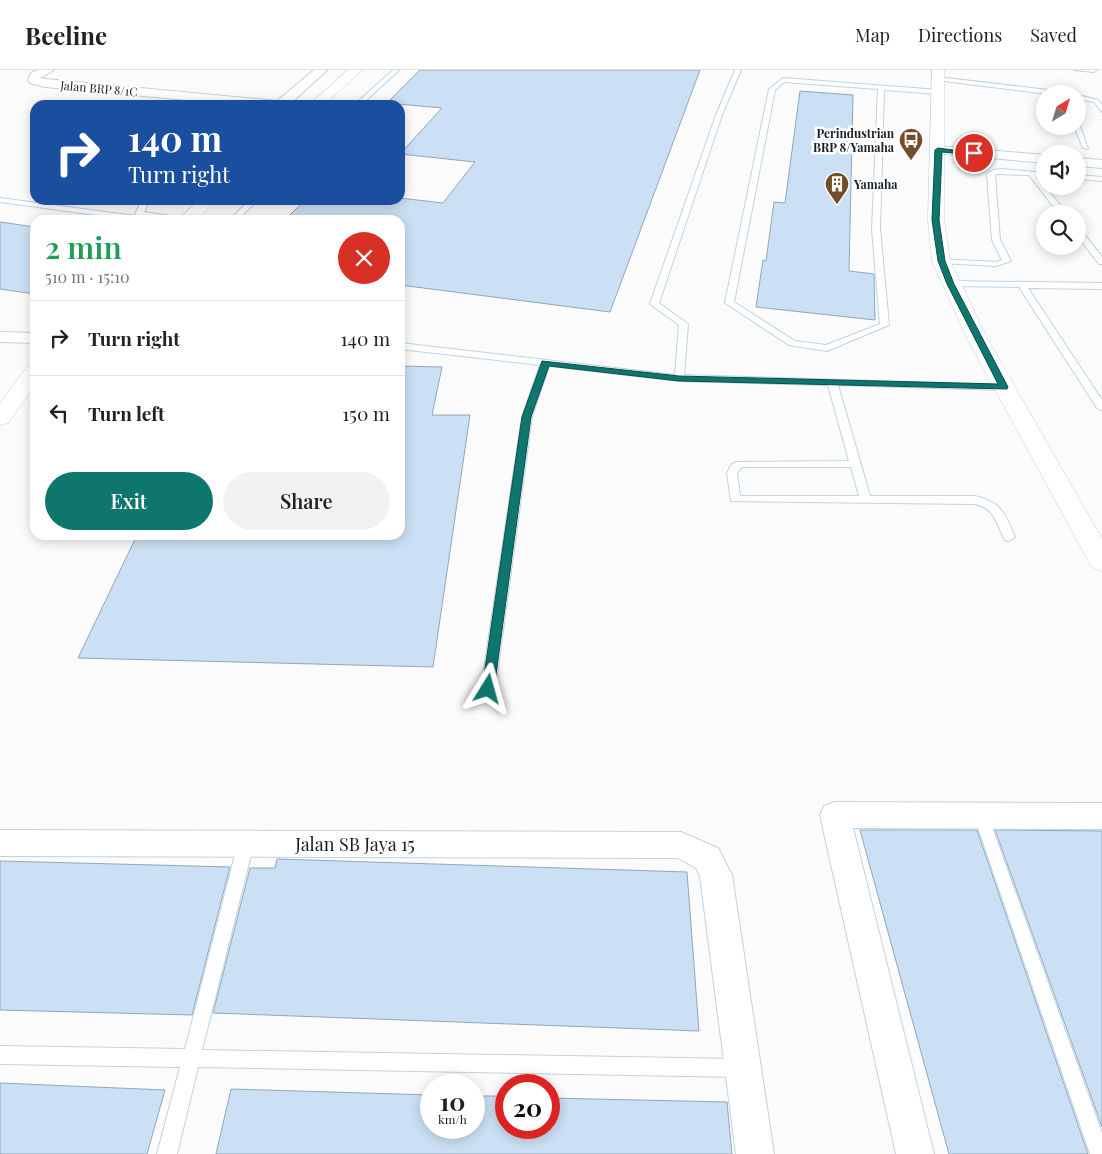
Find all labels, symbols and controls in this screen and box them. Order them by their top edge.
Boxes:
text: Beeline [25,19,107,51]
text: Map [855,23,890,47]
text: Directions [918,23,1002,47]
text: Saved [1030,23,1077,47]
street label: Jalan BRP 8/1C [59,77,138,99]
north arrow [1036,85,1086,135]
map controls [1036,85,1086,255]
text: 140 m [128,114,222,161]
icon: right [45,120,110,185]
place label: Perindustrian BRP 8/Yamaha [813,125,895,155]
bus stop icon: Perindustrian BRP 8/Yamaha [898,127,924,161]
pin [953,132,995,174]
icon: arrive [960,139,988,167]
button: sound [1036,145,1086,195]
text: Turn right [128,159,230,189]
building icon: Yamaha [824,171,850,205]
place label: Yamaha [853,176,898,192]
button: search [1036,205,1086,255]
text: 2 min [45,227,122,267]
button: close [338,232,390,284]
text: 510 m · 15:10 [45,266,130,287]
icon: right [45,324,73,352]
text: Turn right [88,325,180,351]
text: 140 m [341,325,390,351]
icon: left [45,399,73,427]
text: Turn left [88,400,165,426]
text: 150 m [342,400,390,426]
button: Exit [45,472,213,530]
button: Share [223,472,390,530]
position arrow [461,662,513,714]
street label: Jalan SB Jaya 15 [294,832,415,856]
speed limit sign: 20 [495,1074,560,1139]
text: 10 [440,1084,465,1117]
text: km/h [438,1111,467,1127]

